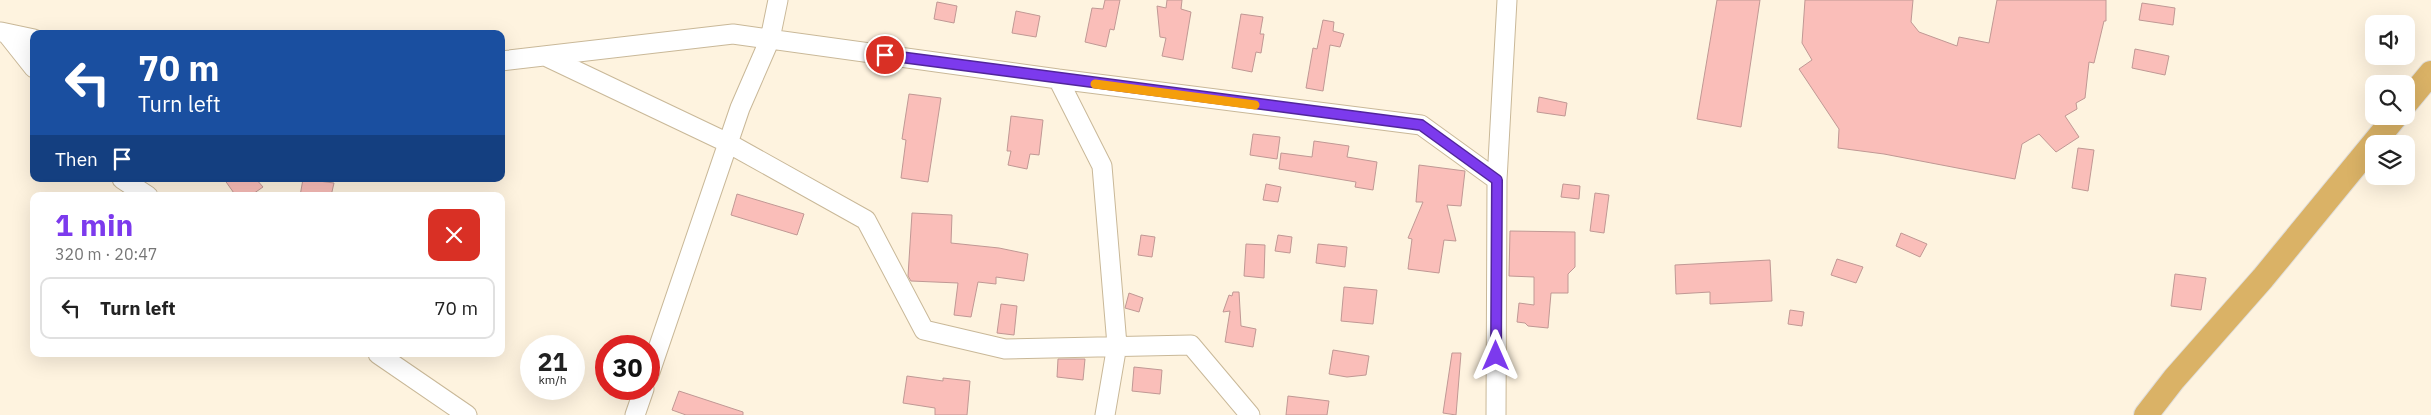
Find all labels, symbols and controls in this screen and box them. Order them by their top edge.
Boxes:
map controls [2365,15,2415,185]
button: sound [2365,15,2415,65]
pin [864,34,906,76]
icon: arrive [871,41,899,69]
text: 70 m [138,45,220,91]
icon: left [55,50,120,115]
button: search [2365,75,2415,125]
text: Turn left [138,89,221,118]
button: layers [2365,135,2415,185]
icon: arrive [108,145,136,173]
text: Then [55,147,98,171]
text: 1 min [55,205,133,244]
button: close [428,209,480,261]
text: 320 m · 20:47 [55,244,157,264]
icon: left [57,294,85,322]
text: Turn left [100,296,176,320]
text: 70 m [434,296,478,320]
position arrow [1469,329,1521,381]
speed limit sign: 30 [595,335,660,400]
text: 21 [537,345,568,378]
text: km/h [538,372,567,387]

